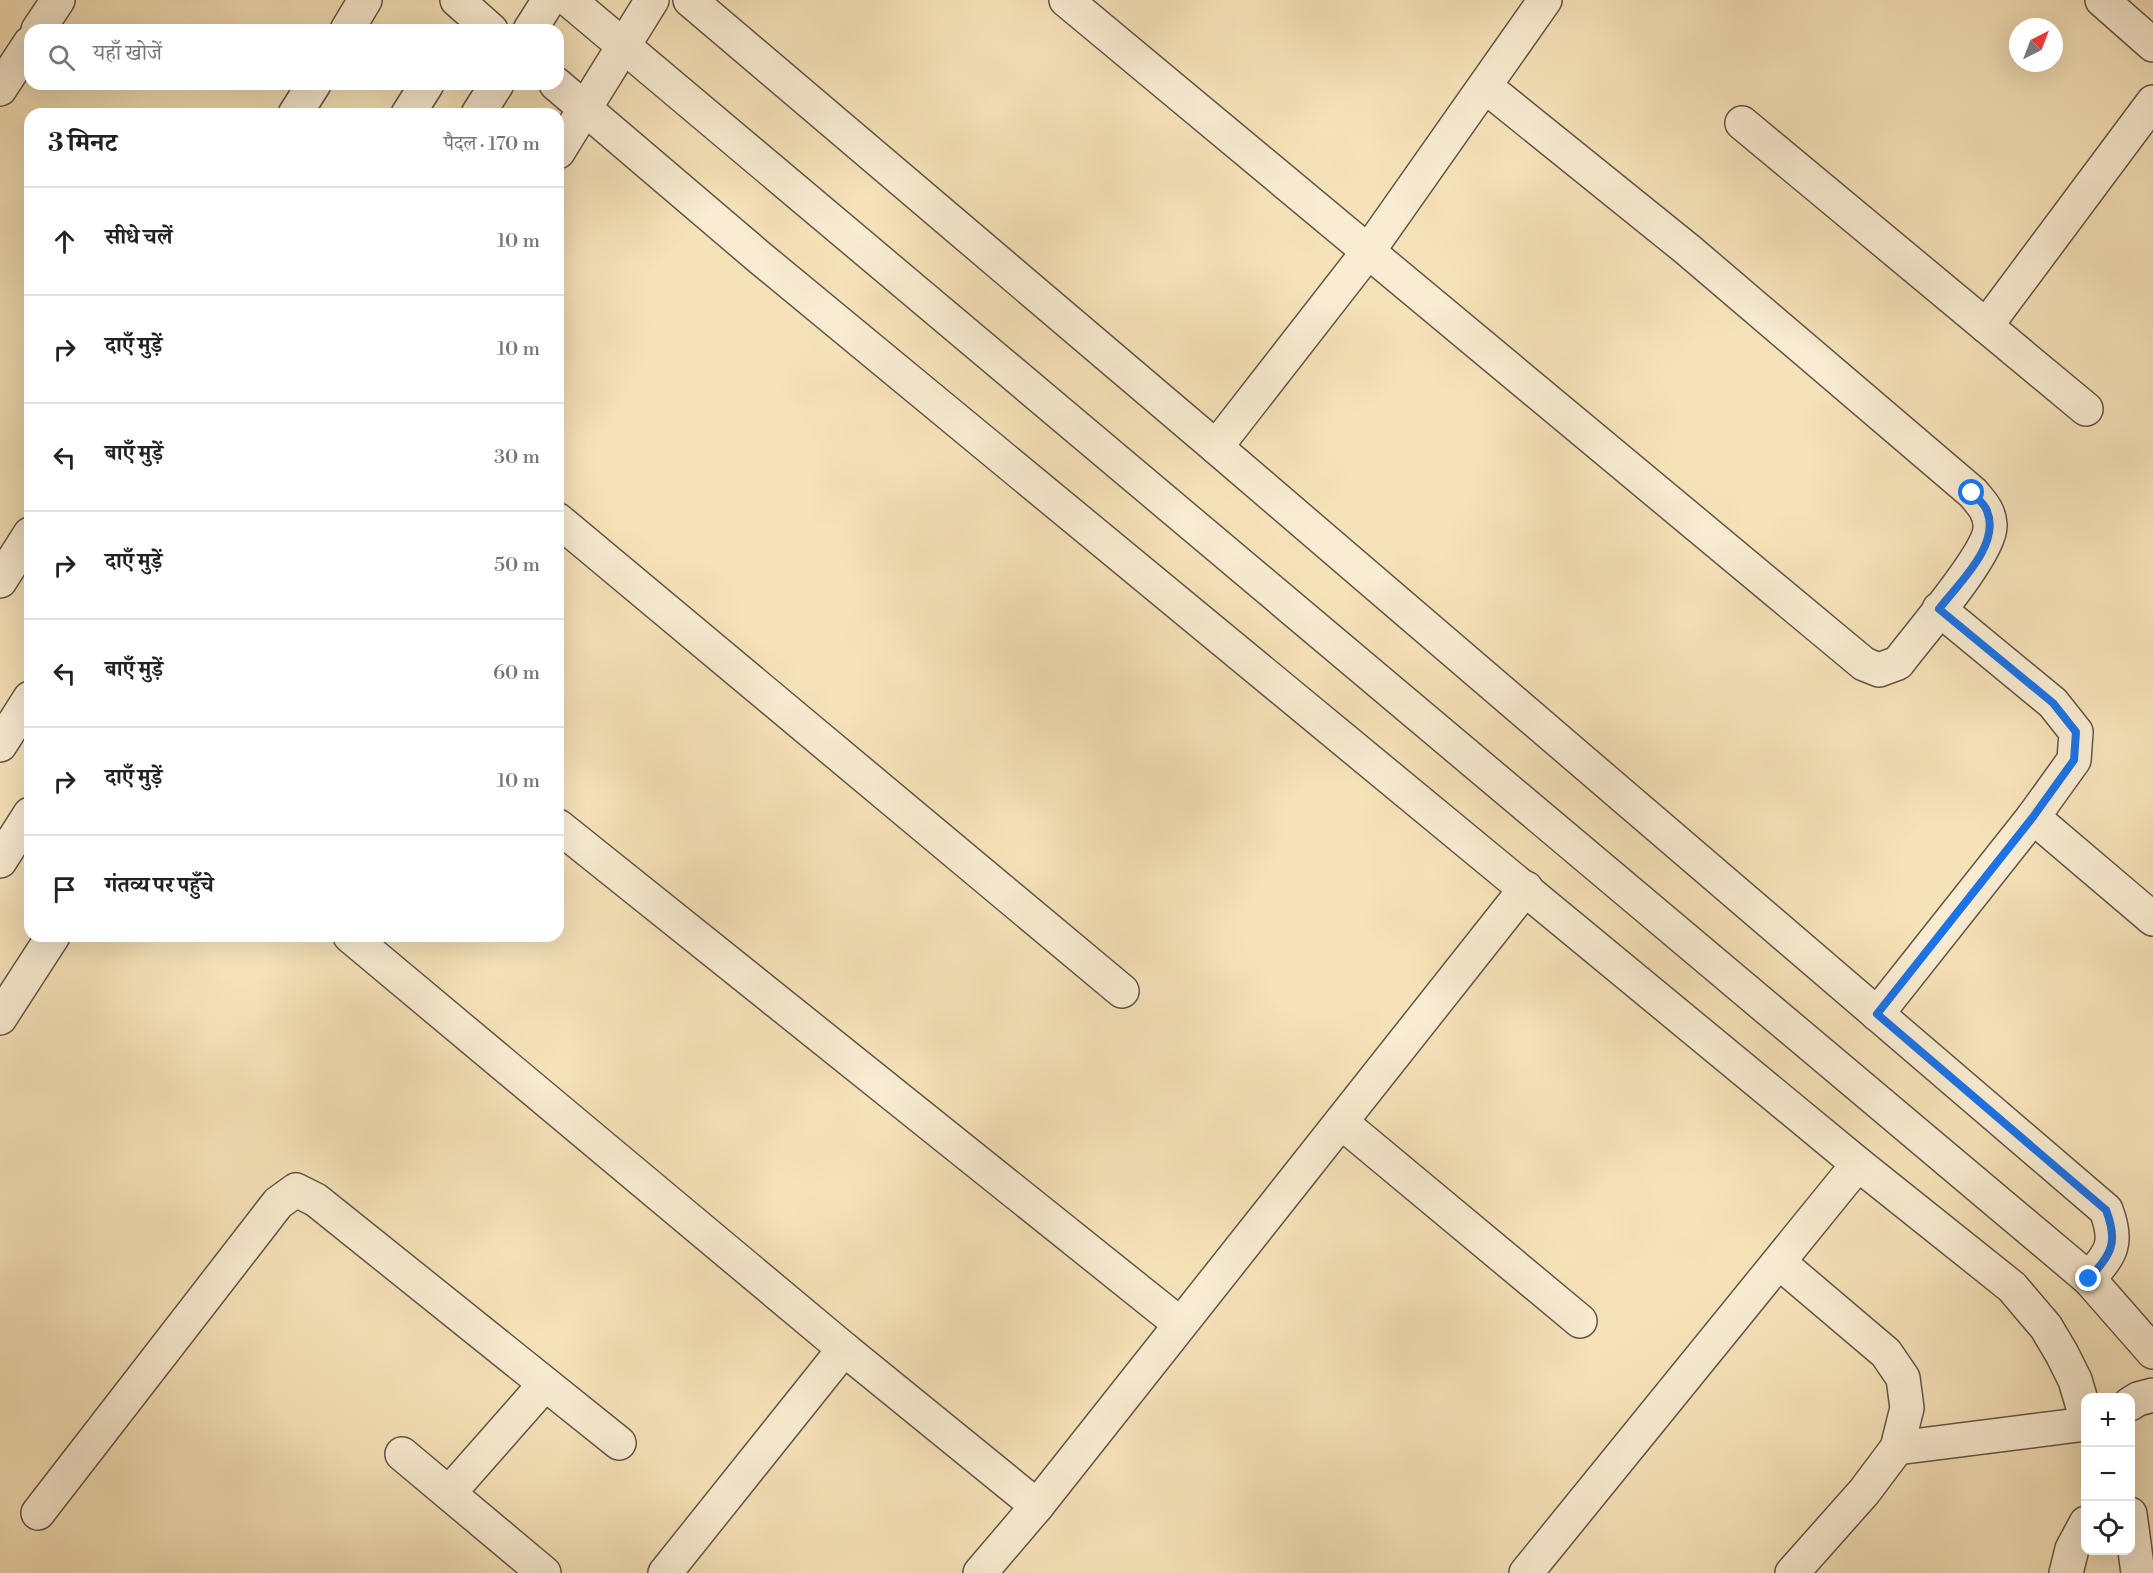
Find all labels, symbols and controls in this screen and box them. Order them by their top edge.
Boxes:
north arrow [2009,18,2063,72]
search box [24,24,564,90]
text: यहाँ खोजें [93,40,162,67]
icon: search [45,41,78,74]
text: 3 मिनट [48,127,117,159]
text: पैदल · 170 m [444,132,540,157]
text: सीधे चलें [105,224,172,251]
icon: ahead [48,225,81,258]
text: 10 m [497,229,540,254]
text: दाएँ मुड़ें [105,332,162,359]
icon: right [48,333,81,366]
text: 10 m [497,337,540,362]
text: बाएँ मुड़ें [105,440,163,467]
icon: left [48,441,81,474]
text: 30 m [494,445,540,470]
route start [1958,479,1984,505]
text: दाएँ मुड़ें [105,548,162,575]
icon: right [48,549,81,582]
text: 50 m [494,553,540,578]
text: बाएँ मुड़ें [105,656,163,683]
icon: left [48,657,81,690]
text: 60 m [493,661,540,686]
text: दाएँ मुड़ें [105,764,162,791]
icon: right [48,765,81,798]
text: 10 m [497,769,540,794]
text: गंतव्य पर पहुँचे [105,872,214,899]
icon: arrive [48,873,81,906]
route end [2075,1265,2101,1291]
map controls [2081,1393,2135,1555]
button: + [2081,1393,2135,1447]
button: − [2081,1447,2135,1501]
button: locate [2081,1501,2135,1555]

